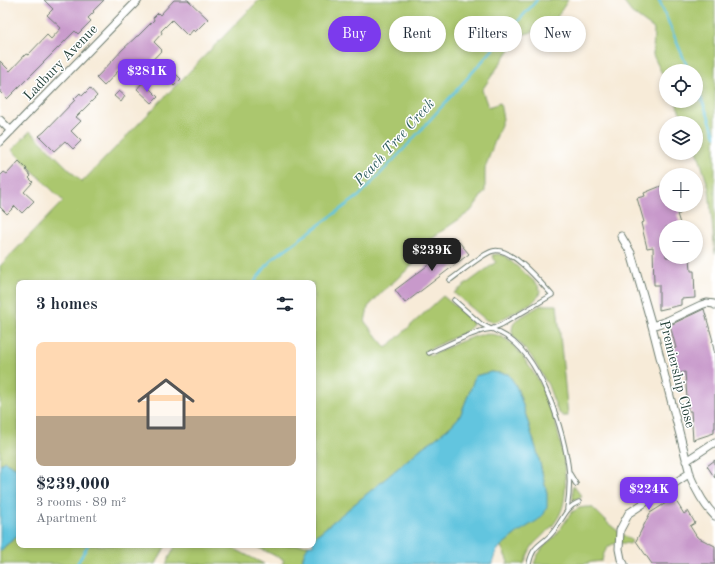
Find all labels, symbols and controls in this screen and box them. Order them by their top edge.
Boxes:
chip: Buy [328,16,381,52]
chip: Rent [389,16,446,52]
chip: Filters [454,16,522,52]
chip: New [530,16,586,52]
street label: Ladbury Avenue [21,22,100,103]
pin: $281K [119,59,175,93]
map controls [659,64,703,264]
button: locate [659,64,703,108]
text: $281K [127,65,167,78]
water label: Peach Tree Creek [352,96,438,190]
button: layers [659,116,703,160]
button: + [659,168,703,212]
button: − [659,220,703,264]
pin: $239K [404,238,460,272]
text: $239K [412,244,452,257]
icon: filters [274,293,296,315]
text: 3 homes [36,296,98,313]
street label: Premiership Close [657,319,697,429]
icon: home [130,368,202,440]
text: $239,000 [36,476,110,493]
pin: $224K [621,477,677,511]
text: $224K [629,483,669,496]
text: 3 rooms · 89 m² [36,496,126,509]
text: Apartment [36,512,97,525]

